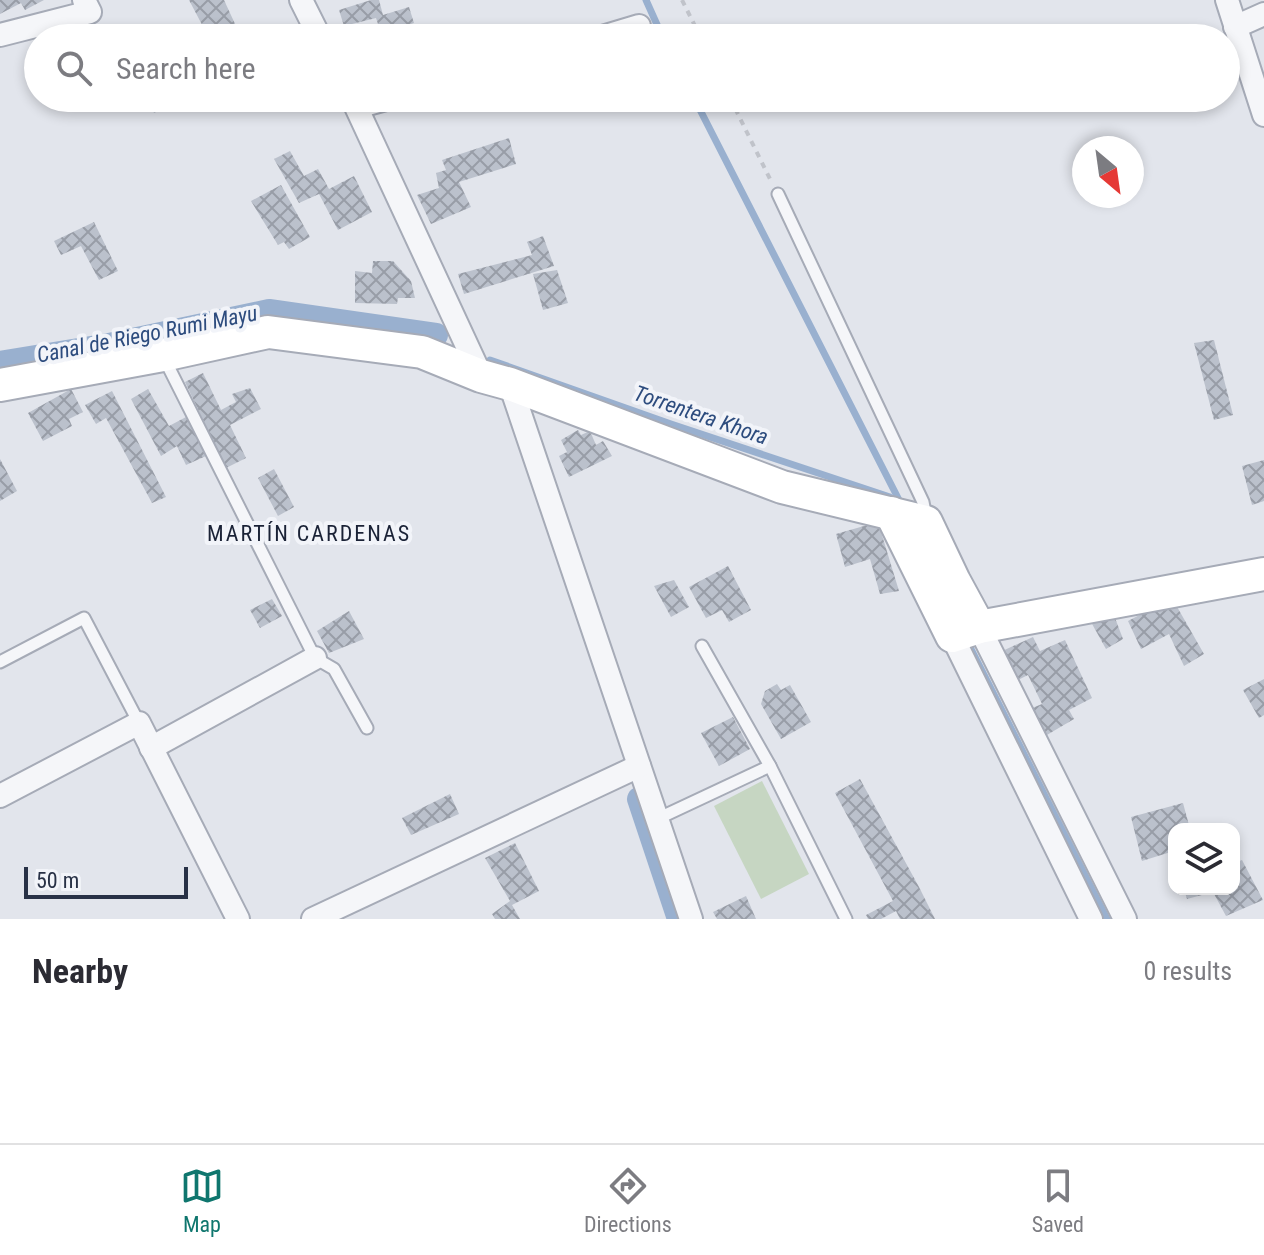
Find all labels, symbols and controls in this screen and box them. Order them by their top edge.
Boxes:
search box [24,24,1240,112]
icon: search [52,46,96,90]
text: Search here [116,51,256,86]
north arrow [1072,136,1144,208]
water label: Canal de Riego Rumi Mayu [35,300,259,368]
water label: Torrentera Khora [631,380,771,450]
district label: MARTÍN CARDENAS [207,521,411,546]
map controls [1168,823,1240,895]
button: layers [1168,823,1240,895]
scale bar [24,863,188,899]
text: 50 m [36,868,79,893]
text: Nearby [32,951,128,991]
text: 0 results [1143,956,1232,986]
tab: Map [180,1164,224,1237]
tab: Directions [584,1164,672,1237]
tab: Saved [1032,1164,1084,1237]

